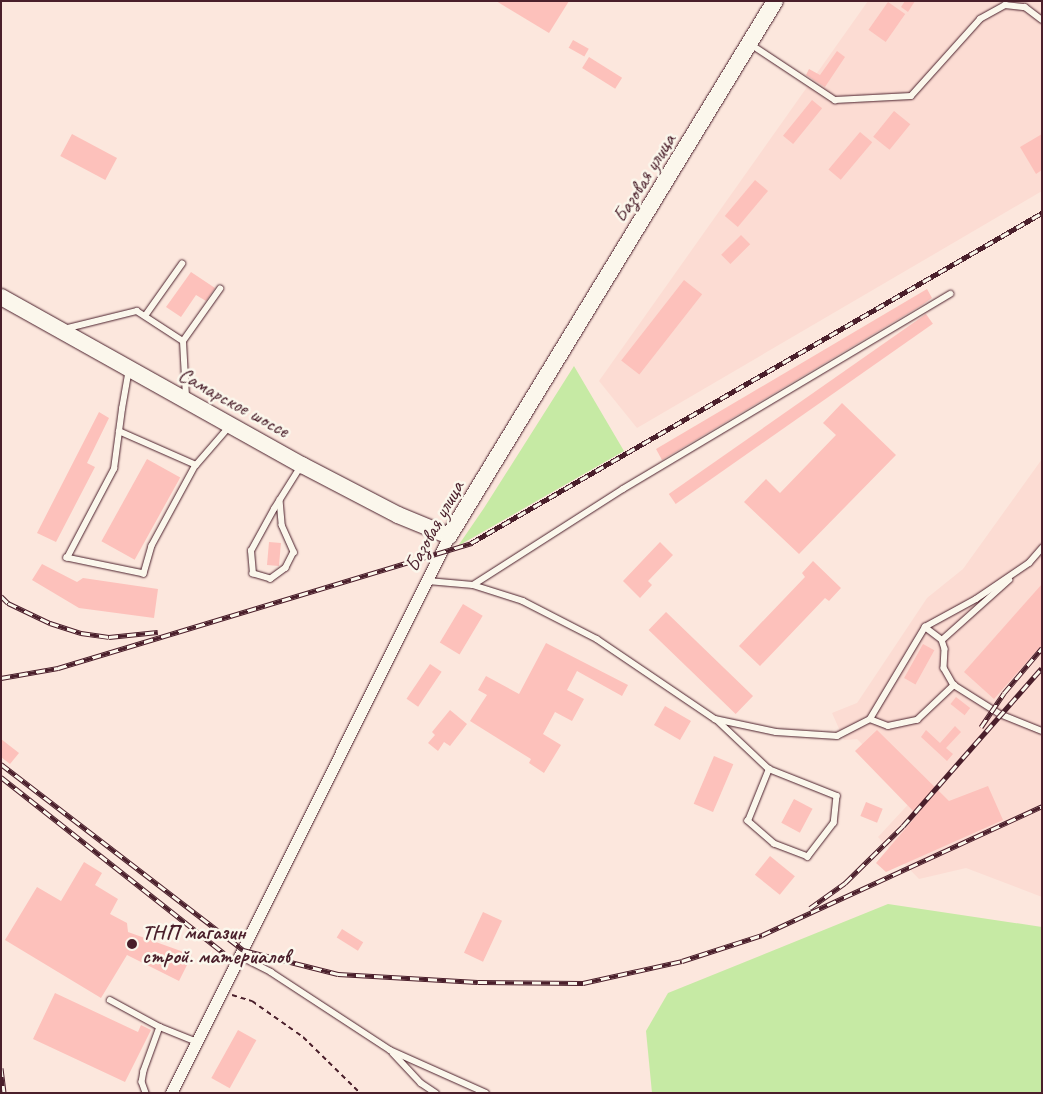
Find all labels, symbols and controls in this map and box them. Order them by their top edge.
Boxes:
street label: Базовая улица [607,129,681,227]
street label: Самарское шоссе [174,361,294,443]
street label: Базовая улица [399,476,469,576]
place label: ТНП магазин строй. материалов [142,919,290,969]
marker: ТНП магазин строй. материалов [126,938,138,950]

